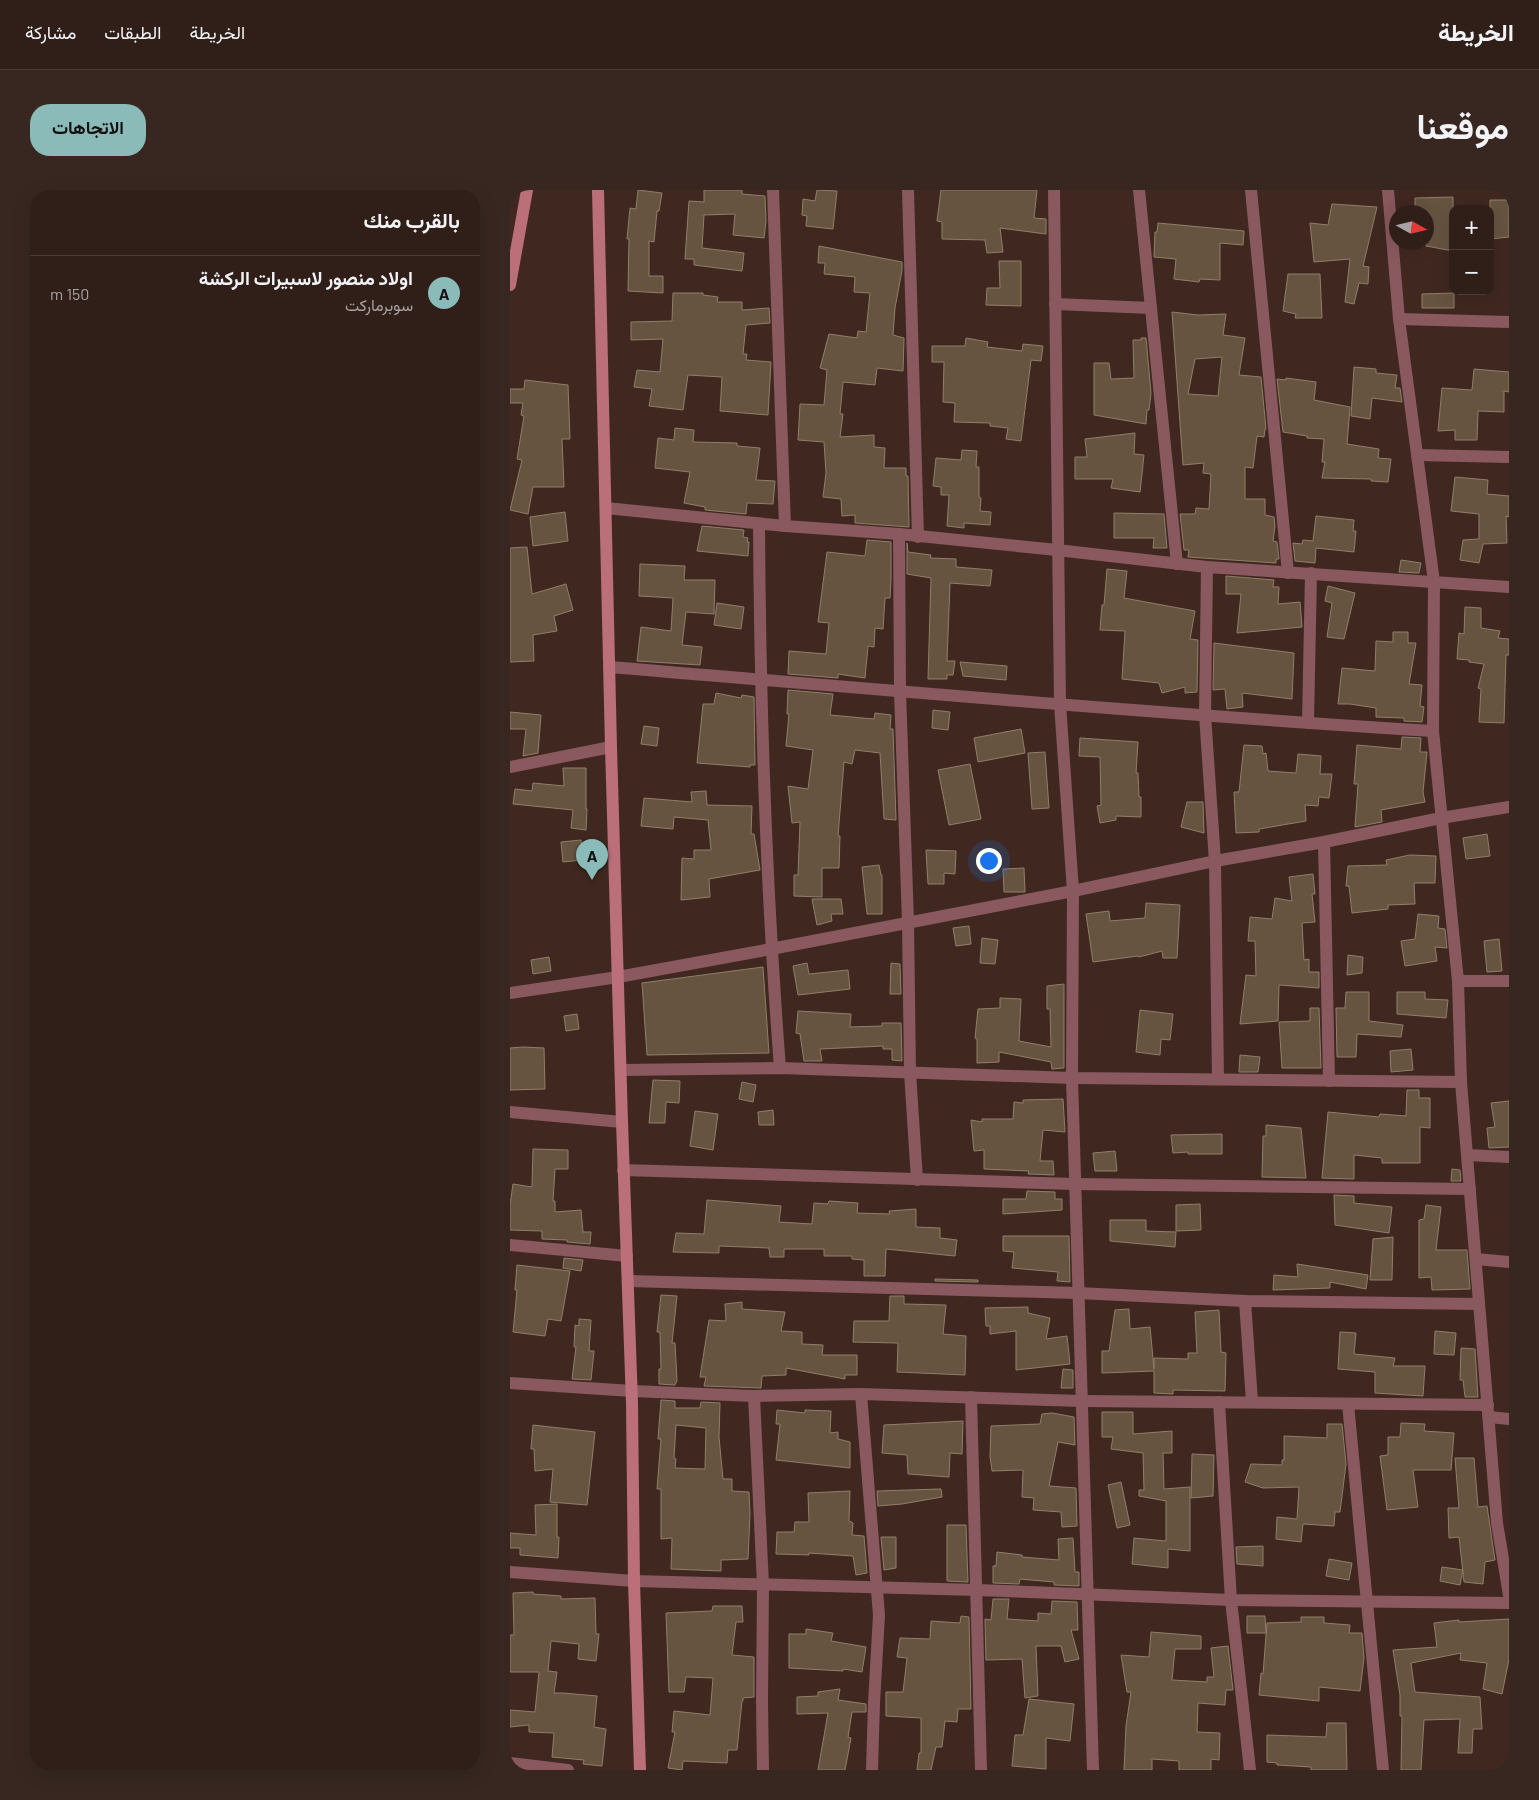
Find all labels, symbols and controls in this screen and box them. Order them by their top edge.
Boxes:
text: الخريطة [1438,17,1514,46]
text: مشاركة [25,21,76,43]
text: الطبقات [104,21,161,43]
text: الخريطة [189,21,245,43]
button: الاتجاهات [30,104,146,156]
text: موقعنا [1416,104,1509,146]
north arrow [1389,205,1434,250]
map controls [1449,205,1494,295]
button: + [1449,205,1494,250]
text: بالقرب منك [364,207,460,232]
button: − [1449,250,1494,295]
text: اولاد منصور لاسبيرات الركشة [199,266,413,289]
text: 150 m [50,284,89,303]
text: A [439,284,449,303]
text: سوبرماركت [345,295,413,314]
pin: A [576,839,608,880]
your location [976,848,1002,874]

